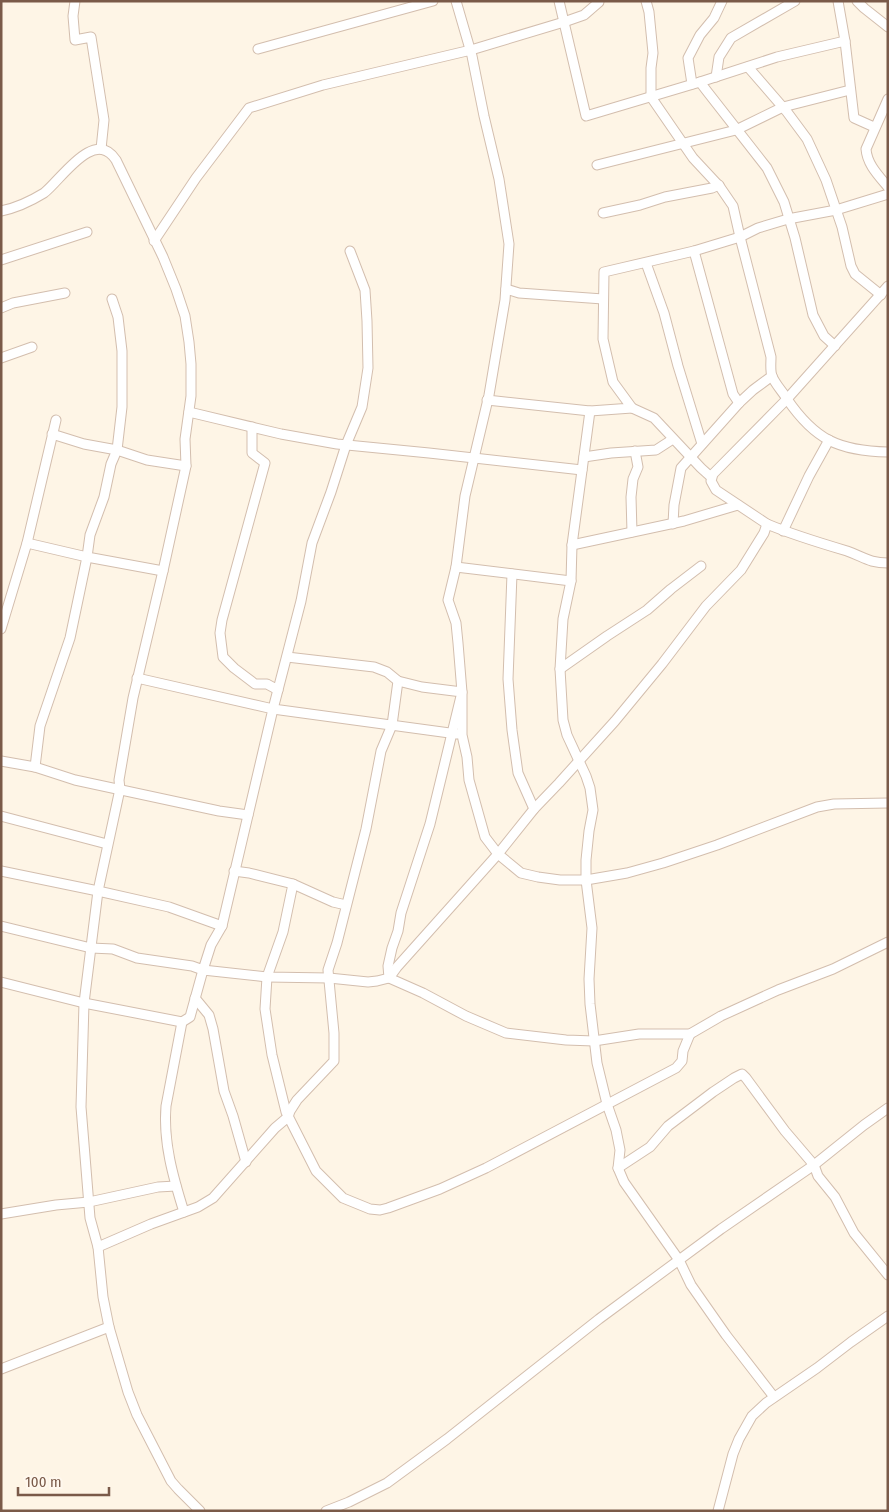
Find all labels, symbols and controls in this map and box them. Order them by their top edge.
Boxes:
scale bar [18,1464,109,1496]
text: 100 m [25,1473,62,1491]

